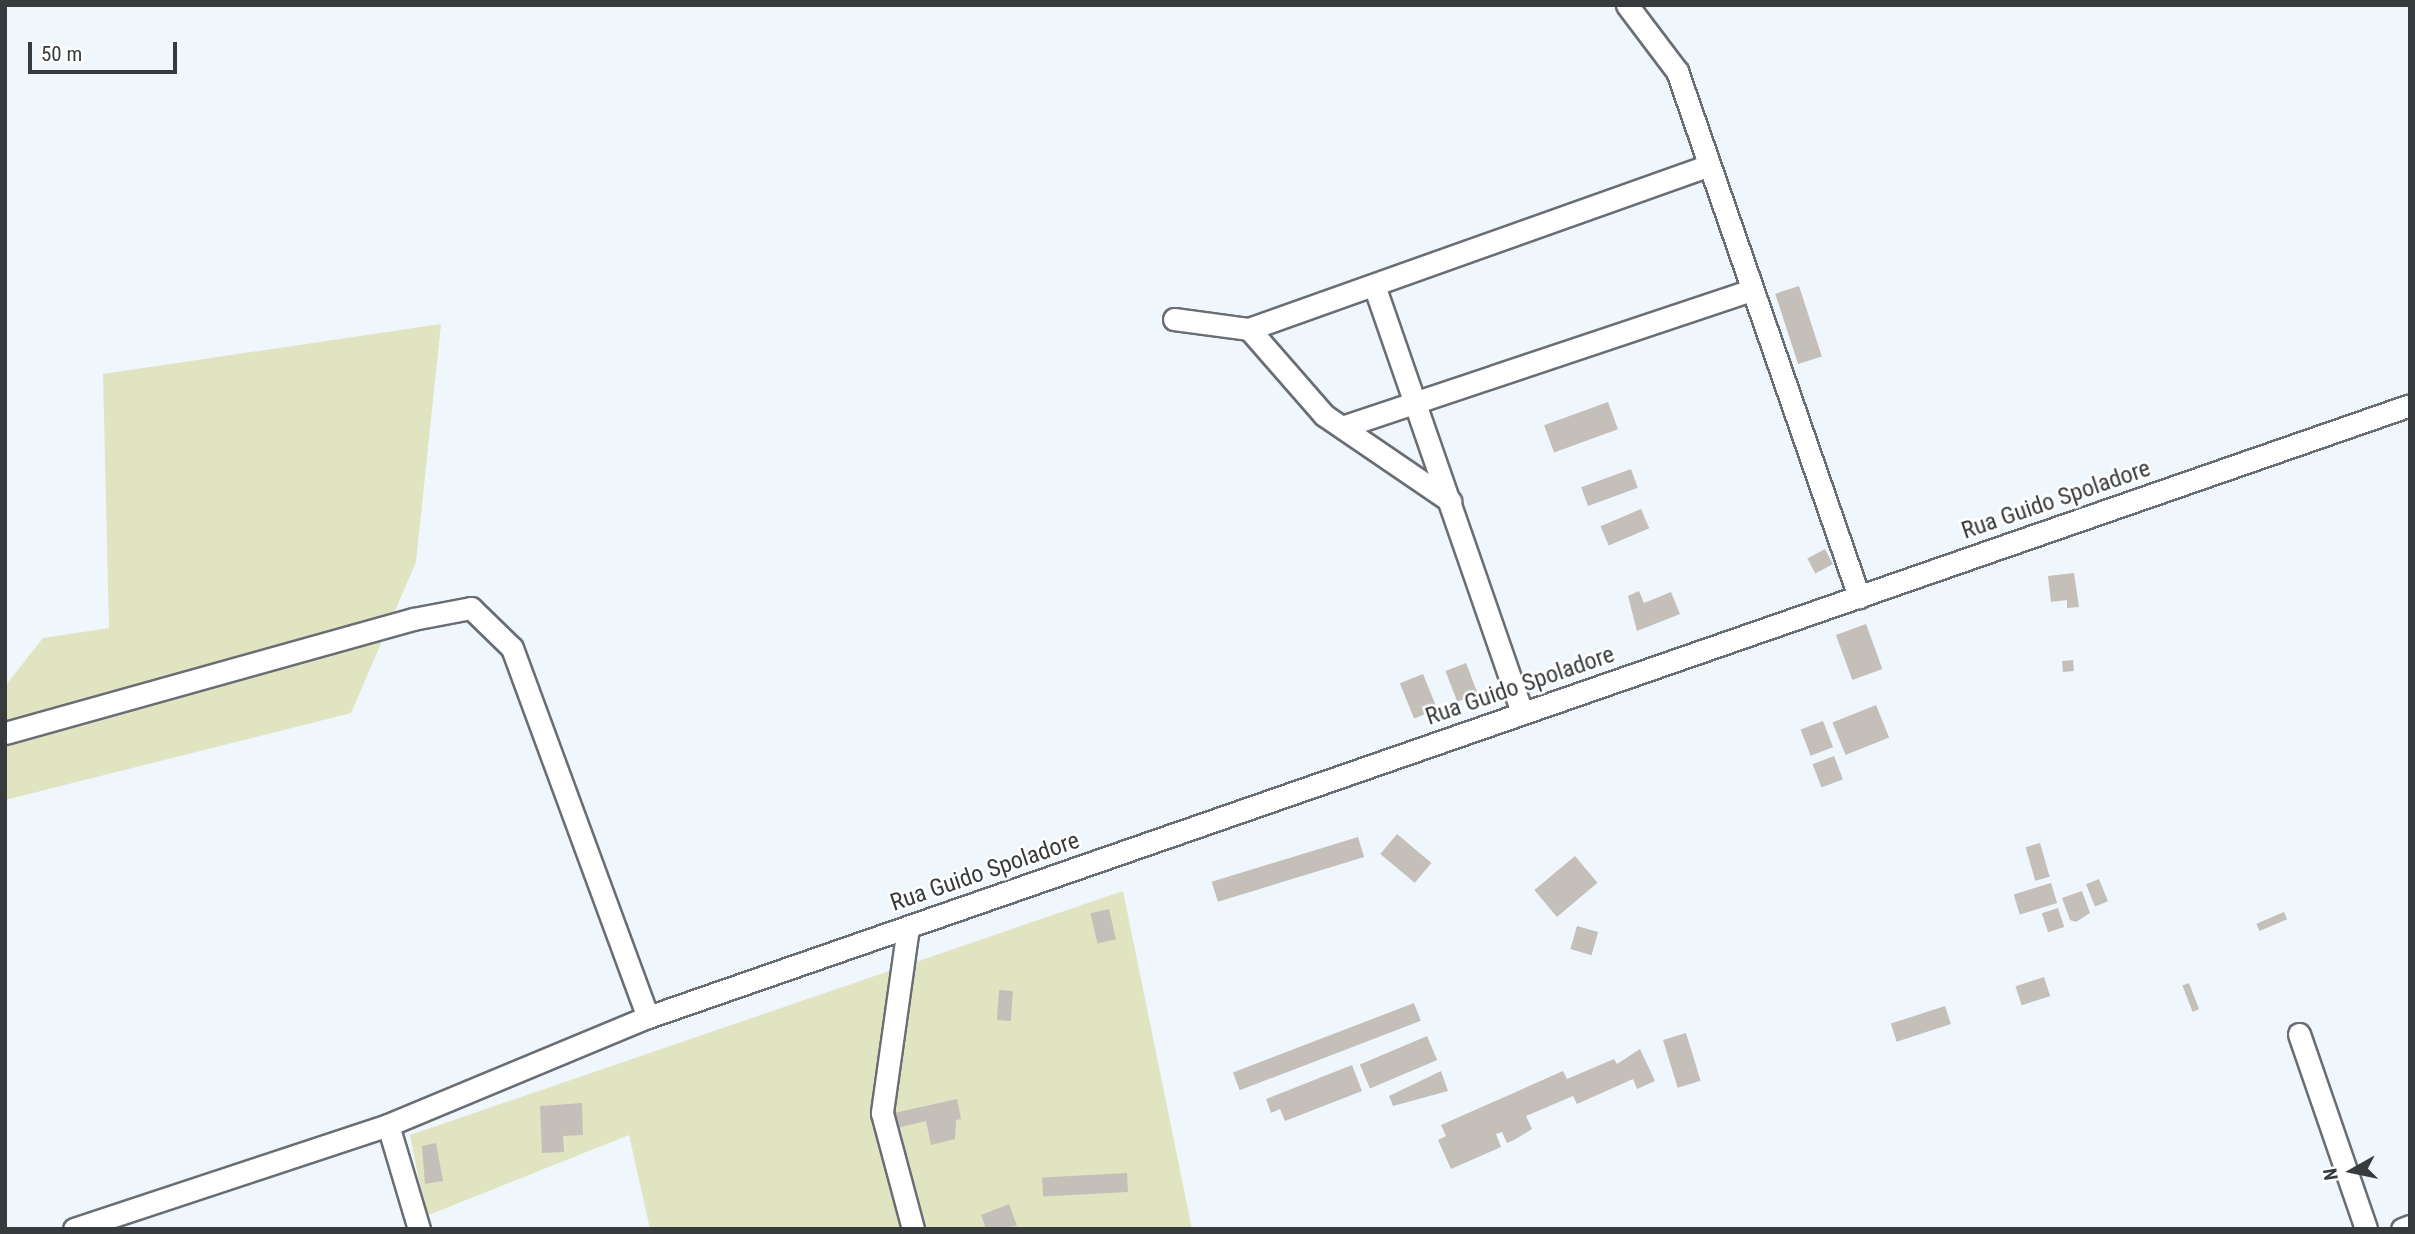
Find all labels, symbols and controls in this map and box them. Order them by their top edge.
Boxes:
scale bar [32,28,180,72]
text: 50 m [41,42,82,66]
street label: Rua Guido Spoladore [1958,454,2154,546]
street label: Rua Guido Spoladore [1422,640,1618,732]
street label: Rua Guido Spoladore [887,826,1083,918]
north arrow [2317,1136,2387,1206]
text: N [2318,1167,2343,1182]

